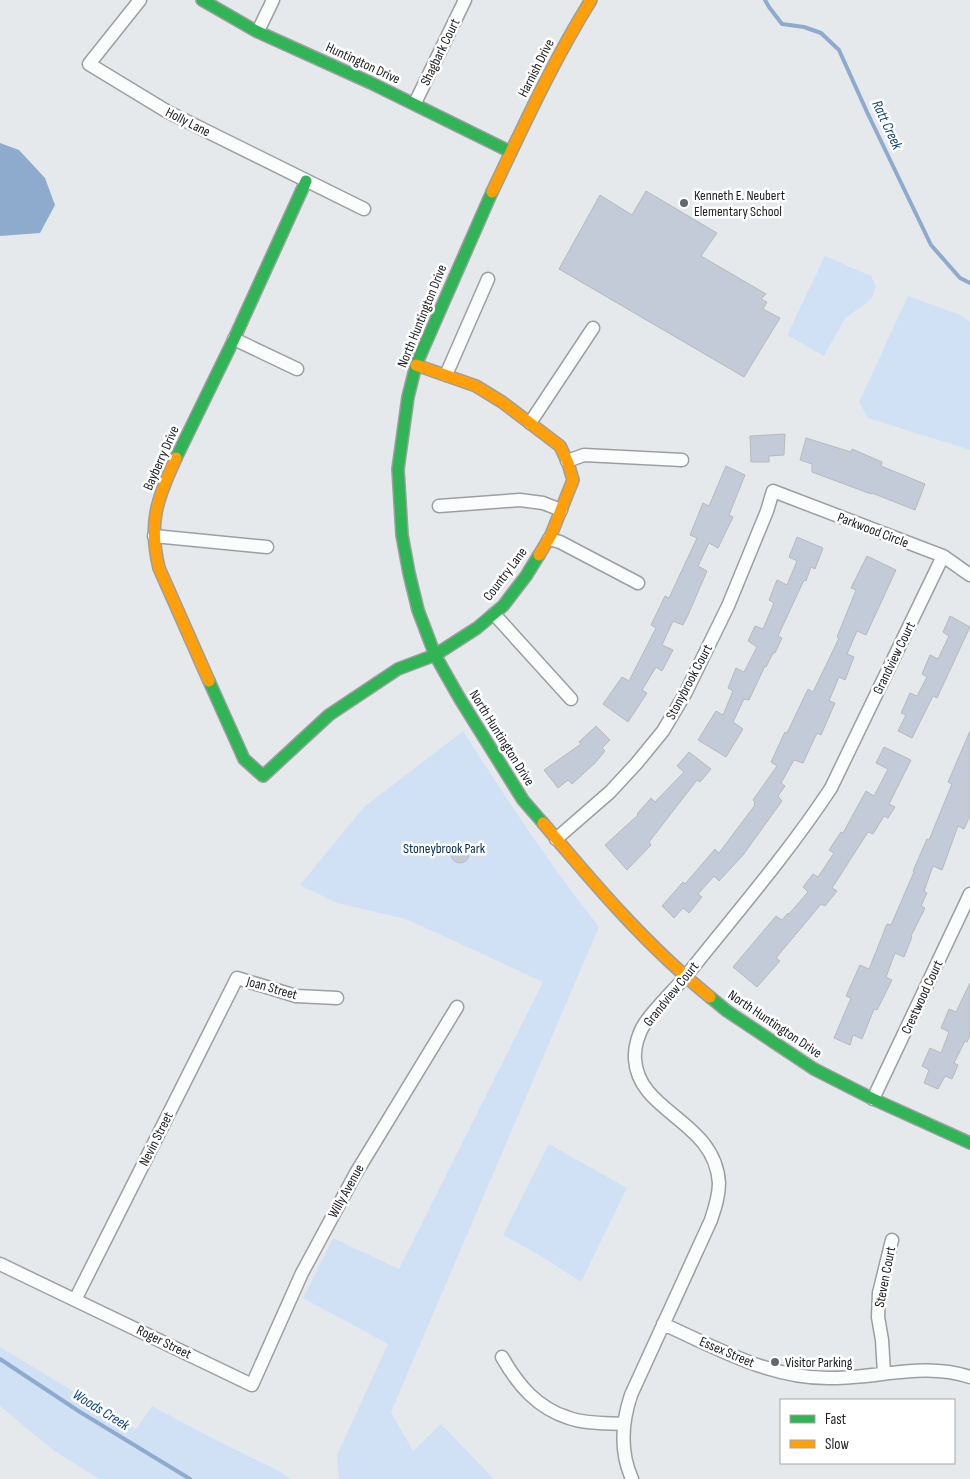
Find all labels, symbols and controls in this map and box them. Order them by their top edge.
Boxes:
street label: Shagbark Court [416,16,464,88]
street label: Harnish Drive [514,36,558,100]
street label: Huntington Drive [323,38,403,88]
water label: Ratt Creek [867,97,907,153]
street label: Holly Lane [163,104,213,140]
place label: Kenneth E. Neubert Elementary School [694,187,785,220]
marker: Kenneth E. Neubert Elementary School [678,197,690,209]
street label: North Huntington Drive [394,262,450,370]
street label: Bayberry Drive [139,423,183,493]
street label: Parkwood Circle [835,509,911,551]
street label: Country Lane [479,544,531,604]
street label: Grandview Court [869,619,919,697]
street label: Stonybrook Court [662,641,716,723]
street label: North Huntington Drive [466,687,538,789]
park label: Stoneybrook Park [403,840,486,857]
street label: Crestwood Court [897,957,947,1037]
street label: Grandview Court [640,958,702,1030]
street label: Joan Street [244,972,299,1003]
street label: North Huntington Drive [725,986,825,1062]
street label: Nevin Street [135,1109,177,1169]
street label: Willy Avenue [324,1161,368,1221]
street label: Steven Court [871,1245,899,1309]
street label: Roger Street [134,1321,194,1363]
street label: Essex Street [697,1333,757,1371]
place label: Visitor Parking [785,1354,853,1371]
marker: Visitor Parking [769,1356,781,1368]
water label: Woods Creek [69,1385,133,1435]
legend [780,1399,955,1464]
text: Fast [825,1410,847,1429]
text: Slow [825,1435,849,1454]

